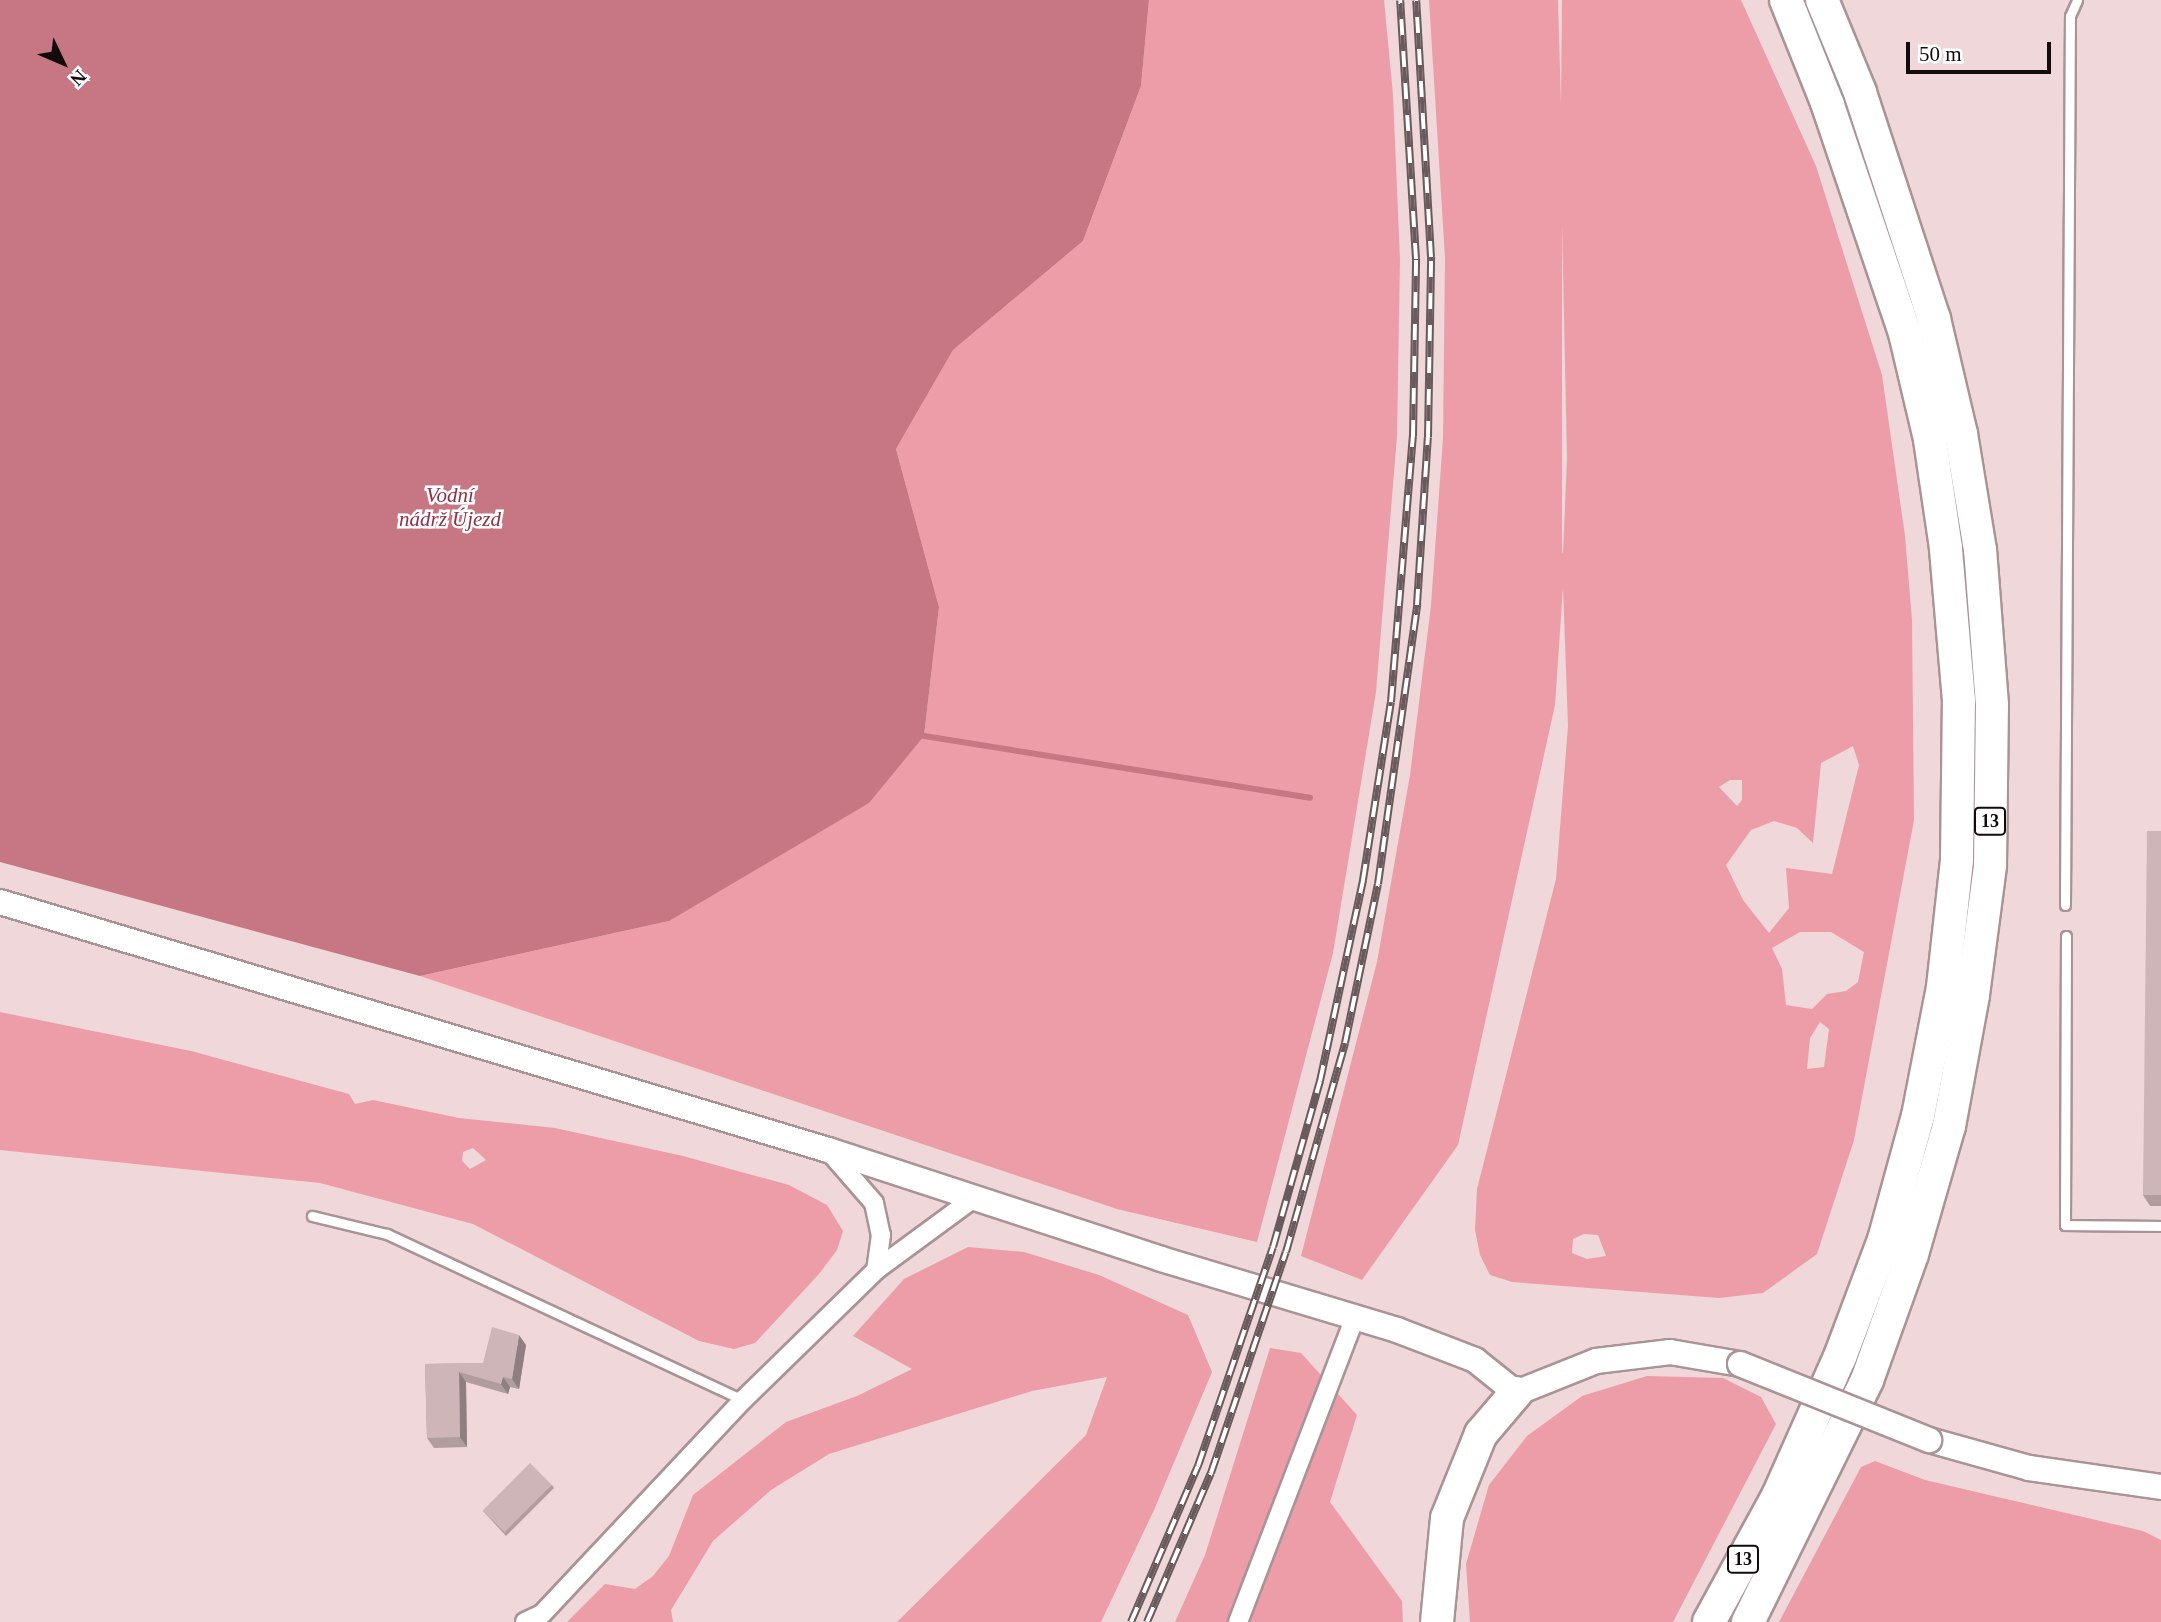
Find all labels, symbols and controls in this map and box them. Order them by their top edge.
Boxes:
north arrow [28,28,98,98]
scale bar [1909,28,2054,72]
text: 50 m [1919,42,1962,66]
text: N [66,66,91,90]
water label: Vodní nádrž Újezd [399,482,501,532]
road number: 13 [1972,806,2008,836]
road number: 13 [1726,1544,1760,1574]

